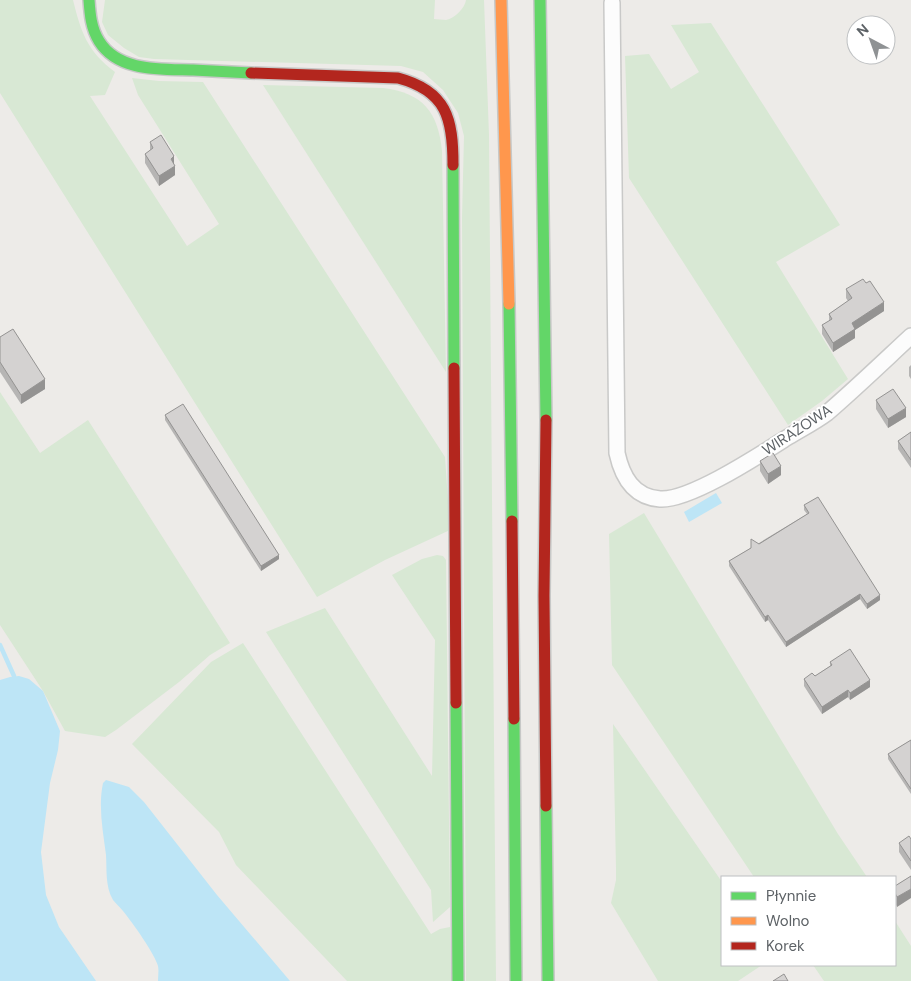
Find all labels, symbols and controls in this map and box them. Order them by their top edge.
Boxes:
north arrow [846,15,896,65]
text: N [853,20,872,40]
street label: WIRAŻOWA [758,400,836,460]
legend [721,876,896,966]
text: Płynnie [766,886,816,906]
text: Wolno [766,911,810,931]
text: Korek [766,936,805,956]

